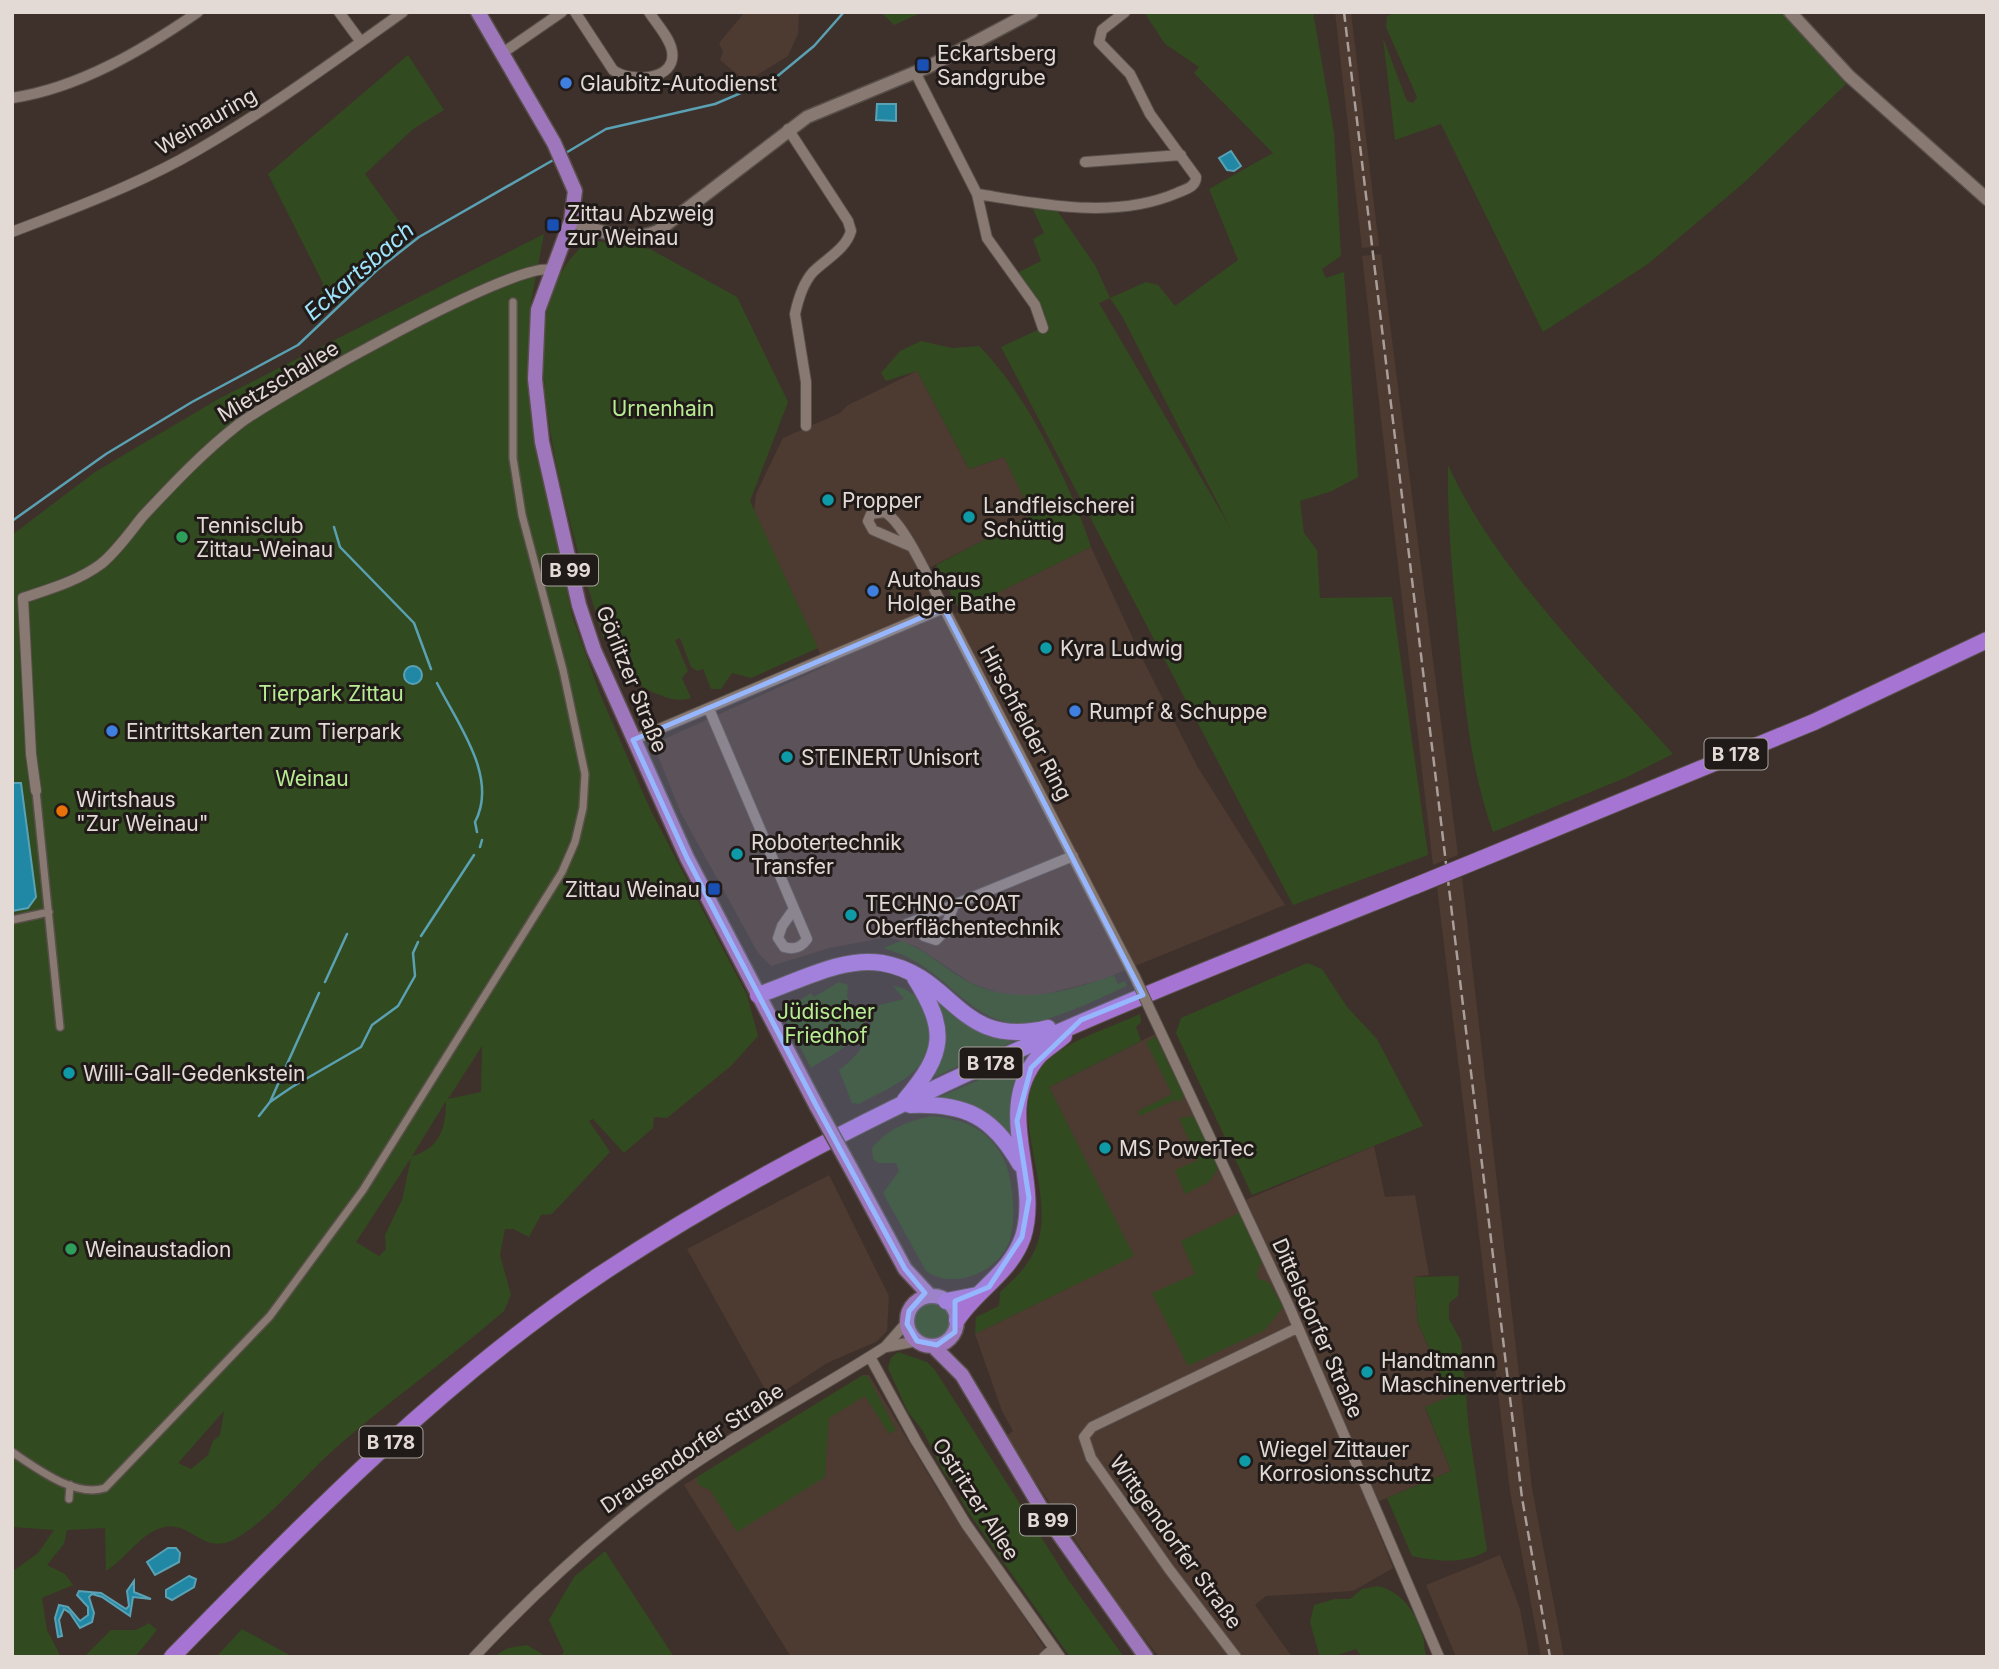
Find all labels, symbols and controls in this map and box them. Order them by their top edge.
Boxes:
place label: Eckartsberg Sandgrube [937,41,1056,90]
marker: Eckartsberg Sandgrube [915,57,931,73]
place label: Glaubitz-Autodienst [580,71,777,96]
marker: Glaubitz-Autodienst [558,75,574,91]
street label: Weinauring [151,82,261,160]
place label: Zittau Abzweig zur Weinau [567,201,714,250]
water label: Eckartsbach [298,216,420,326]
marker: Zittau Abzweig zur Weinau [545,217,561,233]
street label: Mietzschallee [213,335,343,427]
park label: Urnenhain [612,396,714,421]
place label: Propper [842,488,922,513]
marker: Propper [820,492,836,508]
place label: Landfleischerei Schüttig [983,493,1135,542]
marker: Landfleischerei Schüttig [961,509,977,525]
place label: Tennisclub Zittau-Weinau [196,513,333,562]
marker: Tennisclub Zittau-Weinau [174,529,190,545]
road number: B 99 [542,554,598,586]
place label: Autohaus Holger Bathe [887,567,1016,616]
marker: Autohaus Holger Bathe [865,583,881,599]
street label: Görlitzer Straße [591,602,673,756]
place label: Kyra Ludwig [1060,636,1183,661]
marker: Kyra Ludwig [1038,640,1054,656]
street label: Hirschfelder Ring [975,641,1077,805]
park label: Tierpark Zittau [258,681,404,706]
place label: Rumpf & Schuppe [1089,699,1268,724]
marker: Rumpf & Schuppe [1067,703,1083,719]
place label: Eintrittskarten zum Tierpark [126,719,402,744]
marker: Eintrittskarten zum Tierpark [104,723,120,739]
road number: B 178 [1704,738,1768,769]
place label: STEINERT Unisort [801,745,980,770]
marker: STEINERT Unisort [779,749,795,765]
park label: Weinau [275,766,349,791]
place label: Wirtshaus "Zur Weinau" [76,787,209,836]
marker: Wirtshaus "Zur Weinau" [54,803,70,819]
place label: Robotertechnik Transfer [751,830,902,879]
marker: Robotertechnik Transfer [729,846,745,862]
place label: Zittau Weinau [565,877,700,902]
marker: Zittau Weinau [706,881,722,897]
place label: TECHNO-COAT Oberflächentechnik [865,891,1061,940]
marker: TECHNO-COAT Oberflächentechnik [843,907,859,923]
park label: Jüdischer Friedhof [777,999,875,1048]
road number: B 178 [960,1048,1023,1078]
place label: Willi-Gall-Gedenkstein [83,1061,305,1086]
marker: Willi-Gall-Gedenkstein [61,1065,77,1081]
place label: MS PowerTec [1119,1136,1255,1161]
marker: MS PowerTec [1097,1140,1113,1156]
street label: Dittelsdorfer Straße [1267,1234,1369,1422]
place label: Weinaustadion [85,1237,231,1262]
marker: Weinaustadion [63,1241,79,1257]
place label: Handtmann Maschinenvertrieb [1381,1348,1566,1397]
marker: Handtmann Maschinenvertrieb [1359,1364,1375,1380]
street label: Drausendorfer Straße [596,1377,788,1519]
road number: B 178 [360,1426,422,1458]
street label: Ostritzer Allee [927,1433,1025,1565]
place label: Wiegel Zittauer Korrosionsschutz [1259,1437,1432,1486]
street label: Wittgendorfer Straße [1105,1450,1247,1634]
marker: Wiegel Zittauer Korrosionsschutz [1237,1453,1253,1469]
road number: B 99 [1020,1504,1076,1536]

